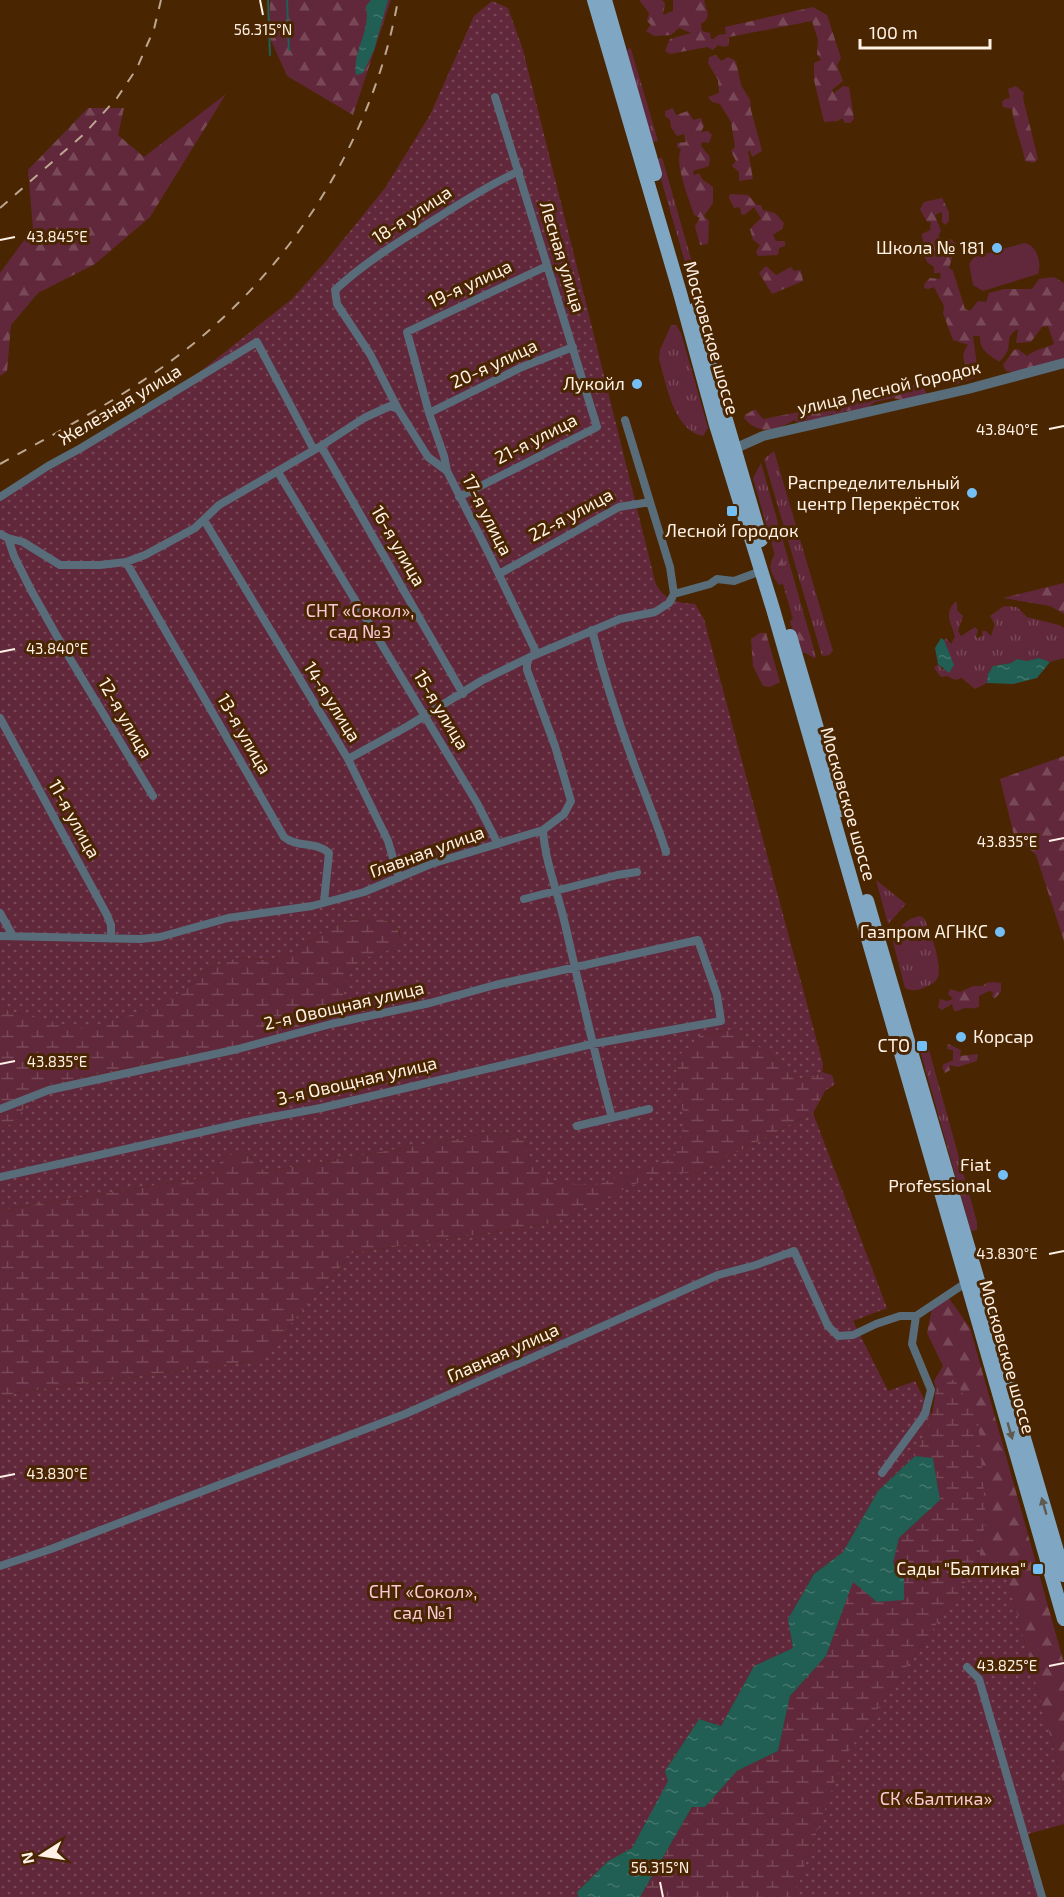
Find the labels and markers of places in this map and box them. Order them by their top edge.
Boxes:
place label: Школа № 181 [876,236,985,258]
marker: Школа № 181 [990,241,1004,255]
place label: Лукойл [563,372,625,394]
marker: Лукойл [630,377,644,391]
place label: Распределительный центр Перекрёсток [787,471,960,514]
marker: Распределительный центр Перекрёсток [965,486,979,500]
marker: Лесной Городок [725,504,739,518]
place label: Лесной Городок [665,519,799,541]
place label: Газпром АГНКС [860,920,988,942]
marker: Газпром АГНКС [993,925,1007,939]
place label: Корсар [973,1025,1034,1047]
marker: Корсар [954,1030,968,1044]
place label: СТО [878,1034,910,1056]
marker: СТО [915,1039,929,1053]
place label: Fiat Professional [888,1153,992,1196]
marker: Fiat Professional [996,1168,1010,1182]
place label: Сады "Балтика" [896,1557,1026,1579]
marker: Сады "Балтика" [1031,1562,1045,1576]

